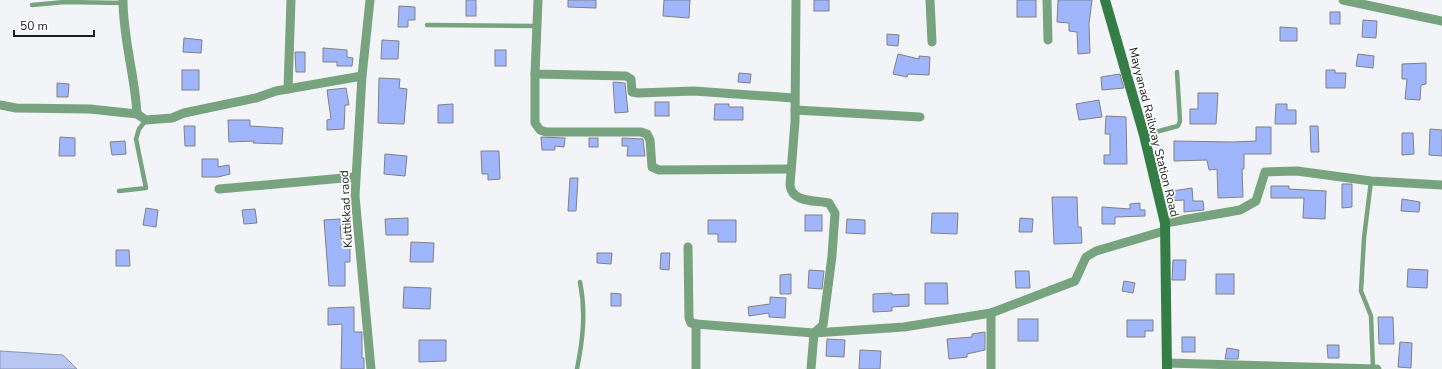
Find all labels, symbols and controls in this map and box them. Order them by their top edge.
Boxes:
scale bar [14,12,94,38]
text: 50 m [20,18,48,34]
street label: Mayyanad Railway Station Road [1125,46,1183,218]
street label: Kuttikkad raod [336,170,356,248]

